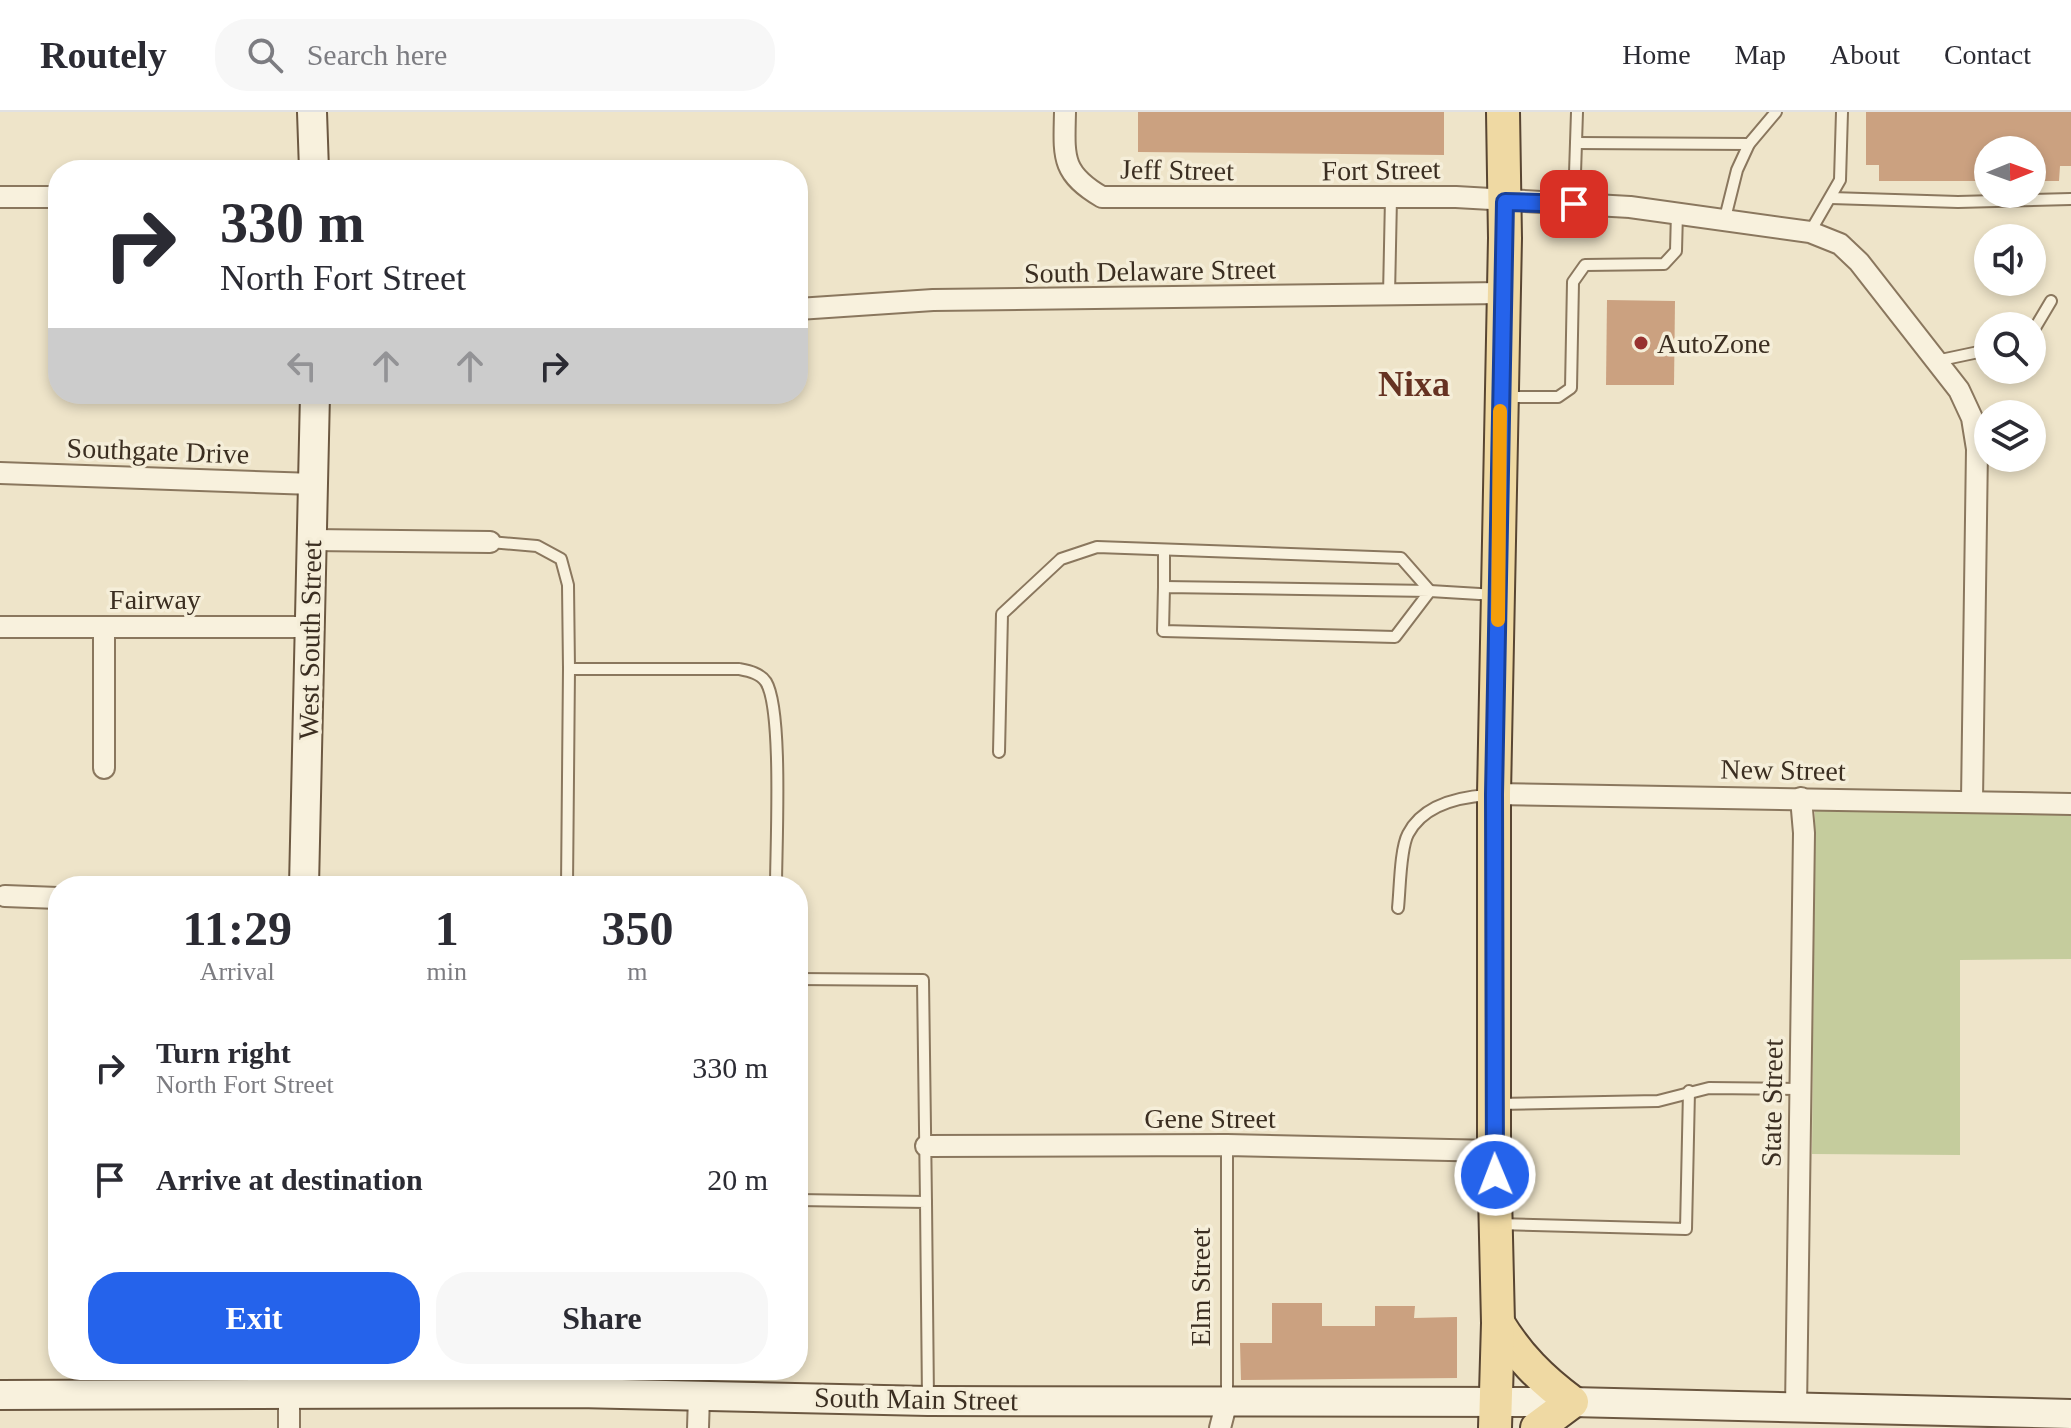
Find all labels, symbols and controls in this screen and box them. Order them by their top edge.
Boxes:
search box [215,19,775,91]
icon: search [243,33,287,77]
text: Routely [40,34,167,76]
text: Search here [307,38,447,71]
text: Home [1622,39,1691,70]
text: Map [1735,39,1786,70]
text: About [1830,39,1900,70]
text: Contact [1944,39,2031,70]
north arrow [1974,136,2046,208]
map controls [1974,136,2046,472]
street label: Fort Street [1321,153,1441,187]
street label: Jeff Street [1120,154,1234,186]
pin [1540,170,1608,238]
icon: arrive [1552,182,1596,226]
icon: right [88,192,192,296]
text: 330 m [220,192,365,254]
button: sound [1974,224,2046,296]
street label: South Delaware Street [1024,253,1276,289]
text: North Fort Street [220,258,466,298]
button: search [1974,312,2046,384]
place label: AutoZone [1657,328,1771,359]
marker: AutoZone [1632,334,1650,352]
icon: left [280,344,324,388]
icon: ahead [364,344,408,388]
icon: ahead [448,344,492,388]
icon: right [532,344,576,388]
district label: Nixa [1378,364,1450,404]
button: layers [1974,400,2046,472]
street label: Southgate Drive [66,432,250,470]
street label: West South Street [293,540,327,740]
street label: Fairway [109,584,201,615]
street label: New Street [1720,753,1846,787]
text: 11:29 [183,902,292,955]
text: 1 [435,902,459,955]
text: 350 [601,902,673,955]
text: Arrival [200,957,275,986]
text: min [426,957,467,986]
text: m [627,957,648,986]
text: Turn right [156,1036,291,1069]
street label: State Street [1755,1038,1789,1167]
icon: right [88,1046,132,1090]
text: 330 m [692,1051,768,1084]
text: North Fort Street [156,1070,334,1099]
street label: Gene Street [1144,1103,1276,1134]
position arrow [1453,1133,1537,1217]
icon: arrive [88,1158,132,1202]
text: Arrive at destination [156,1163,423,1196]
text: 20 m [707,1163,768,1196]
street label: Elm Street [1185,1227,1216,1346]
button: Exit [88,1272,420,1364]
button: Share [436,1272,768,1364]
street label: South Main Street [814,1382,1018,1416]

